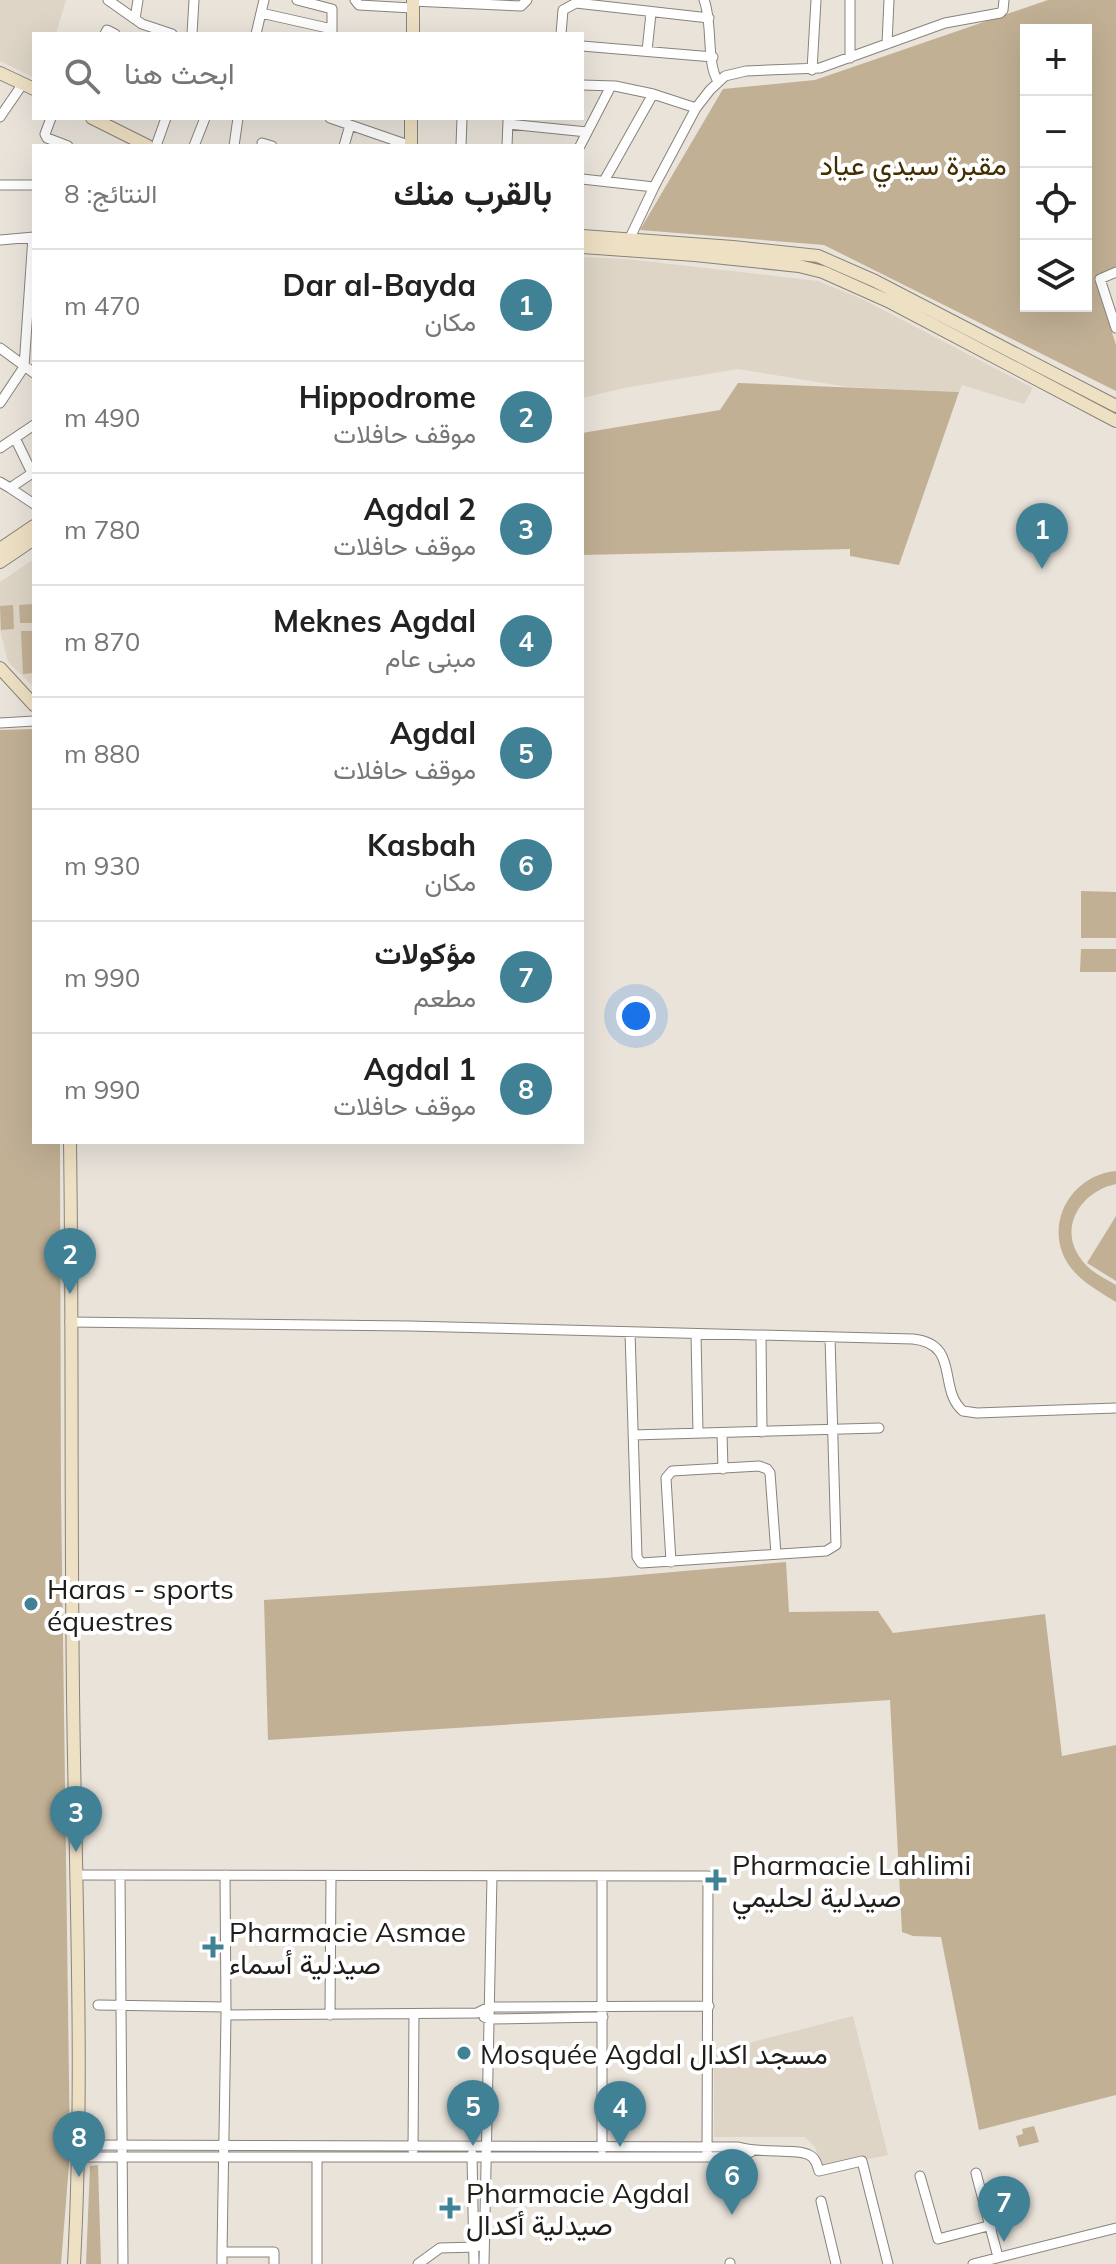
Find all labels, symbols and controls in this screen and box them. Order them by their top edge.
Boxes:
map controls [1020,24,1092,312]
button: + [1020,24,1092,96]
search box [32,32,584,120]
icon: search [60,54,104,98]
text: ابحث هنا [124,54,235,92]
button: − [1020,96,1092,168]
park label: مقبرة سيدي عياد [819,147,1007,188]
button: locate [1020,168,1092,240]
text: بالقرب منك [393,171,552,214]
text: النتائج: 8 [64,177,157,210]
button: layers [1020,240,1092,312]
text: Dar al-Bayda [283,266,476,304]
text: 470 m [64,289,140,322]
text: 1 [518,289,534,322]
text: مكان [424,305,476,338]
text: Hippodrome [299,378,476,416]
text: 490 m [64,401,140,434]
text: 2 [518,401,534,434]
text: موقف حافلات [333,417,476,450]
text: Agdal 2 [364,490,476,528]
pin: 1 [1016,503,1068,569]
text: 780 m [64,513,140,546]
text: 3 [518,513,534,546]
text: موقف حافلات [333,529,476,562]
text: Meknes Agdal [273,602,476,640]
text: 870 m [64,625,140,658]
text: 4 [518,625,534,658]
text: مبنى عام [385,641,476,674]
text: Agdal [390,714,476,752]
text: 880 m [64,737,140,770]
text: 5 [518,737,534,770]
text: موقف حافلات [333,753,476,786]
text: Kasbah [367,826,476,864]
text: 930 m [64,849,140,882]
text: 6 [518,849,534,882]
text: مكان [424,865,476,898]
text: مؤكولات [374,934,476,972]
text: 990 m [64,961,140,994]
text: 7 [518,961,534,994]
text: مطعم [413,981,476,1014]
your location [616,996,656,1036]
text: Agdal 1 [364,1050,476,1088]
text: 990 m [64,1073,140,1106]
text: 8 [518,1073,534,1106]
text: موقف حافلات [333,1089,476,1122]
pin: 2 [44,1228,96,1294]
place label: Haras - sports équestres [47,1571,234,1638]
marker: Haras - sports équestres [22,1595,40,1613]
pin: 3 [50,1786,102,1852]
place label: Pharmacie Lahlimi صيدلية لحليمي [732,1847,971,1920]
marker: Pharmacie Lahlimi صيدلية لحليمي [707,1871,725,1889]
place label: Pharmacie Asmae صيدلية أسماء [229,1914,466,1981]
marker: Pharmacie Asmae صيدلية أسماء [204,1938,222,1956]
place label: Mosquée Agdal مسجد اكدال [480,2036,828,2071]
marker: Mosquée Agdal مسجد اكدال [455,2044,473,2062]
pin: 5 [447,2080,499,2146]
pin: 4 [594,2081,646,2147]
pin: 8 [53,2111,105,2177]
pin: 6 [706,2149,758,2215]
place label: Pharmacie Agdal صيدلية أكدال [466,2175,690,2242]
pin: 7 [978,2176,1030,2242]
marker: Pharmacie Agdal صيدلية أكدال [441,2199,459,2217]

